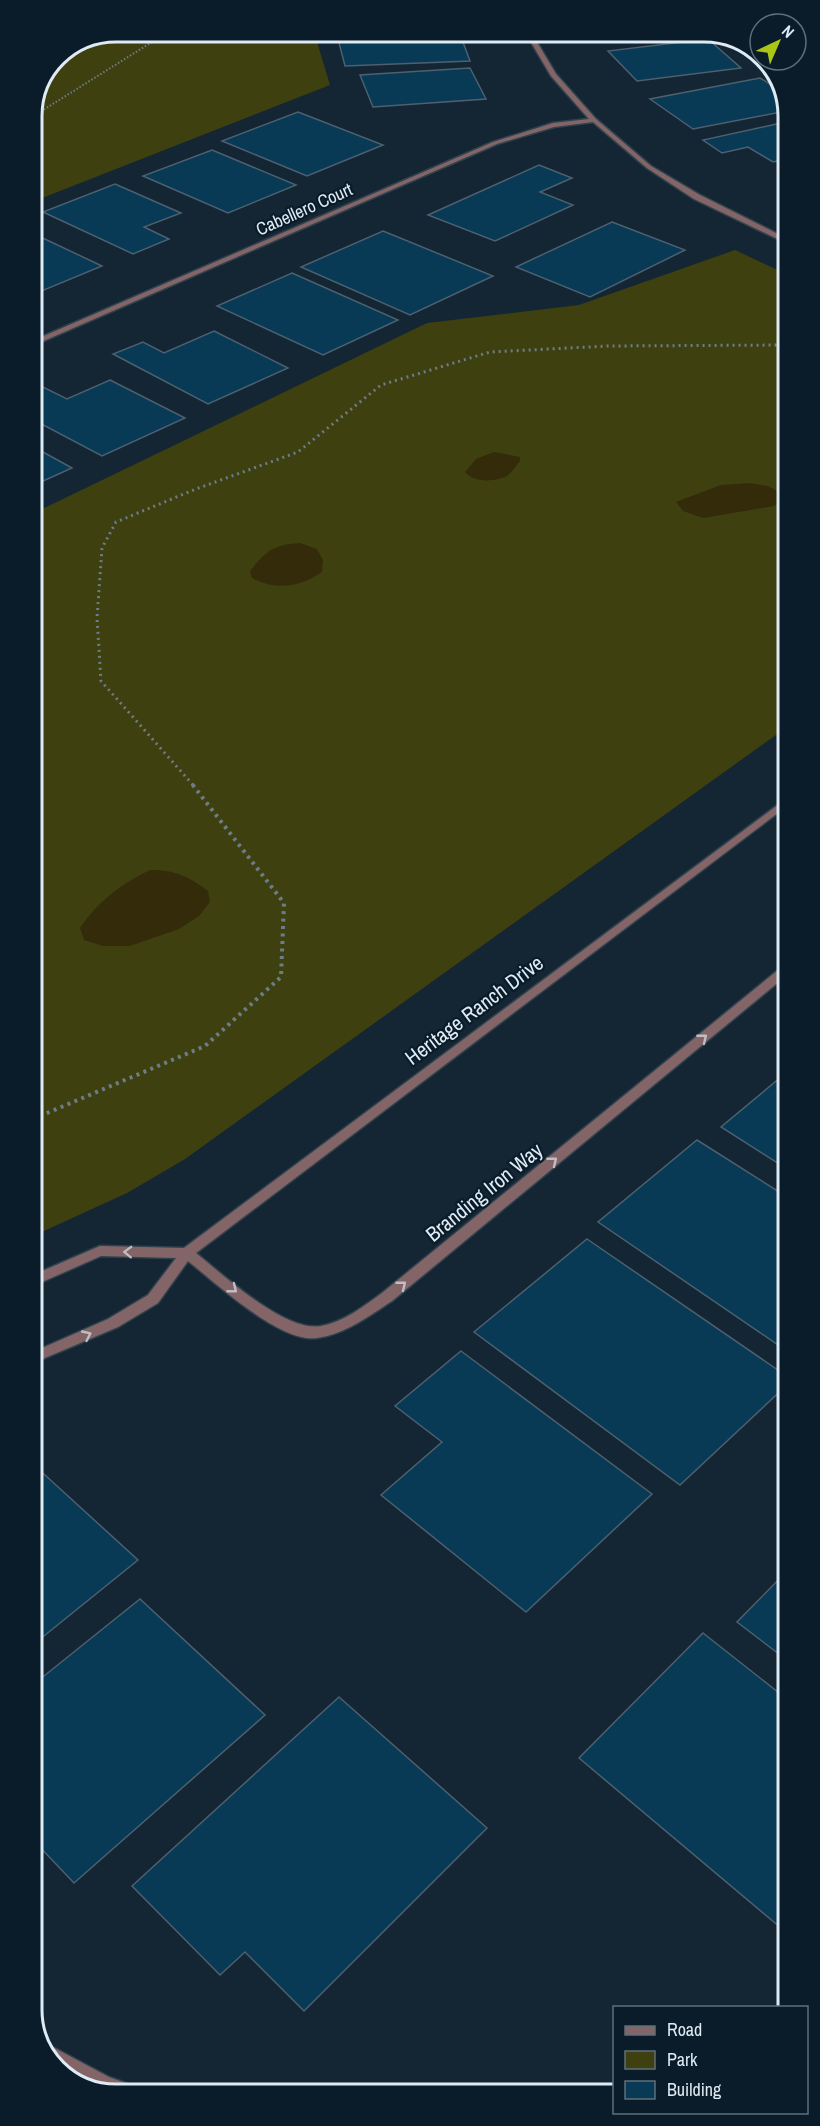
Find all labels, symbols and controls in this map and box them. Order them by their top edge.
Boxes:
north arrow [748,12,808,72]
text: N [777,20,799,42]
street label: Cabellero Court [252,177,356,241]
street label: Heritage Ranch Drive [399,948,549,1072]
one-way arrow [696,1034,707,1045]
street label: Branding Iron Way [419,1136,549,1248]
one-way arrow [546,1158,557,1169]
one-way arrow [124,1245,133,1258]
one-way arrow [395,1281,406,1292]
one-way arrow [226,1282,237,1293]
one-way arrow [80,1330,91,1342]
legend [613,2006,808,2114]
text: Road [667,2017,702,2042]
text: Park [667,2047,698,2072]
text: Building [667,2077,722,2102]

